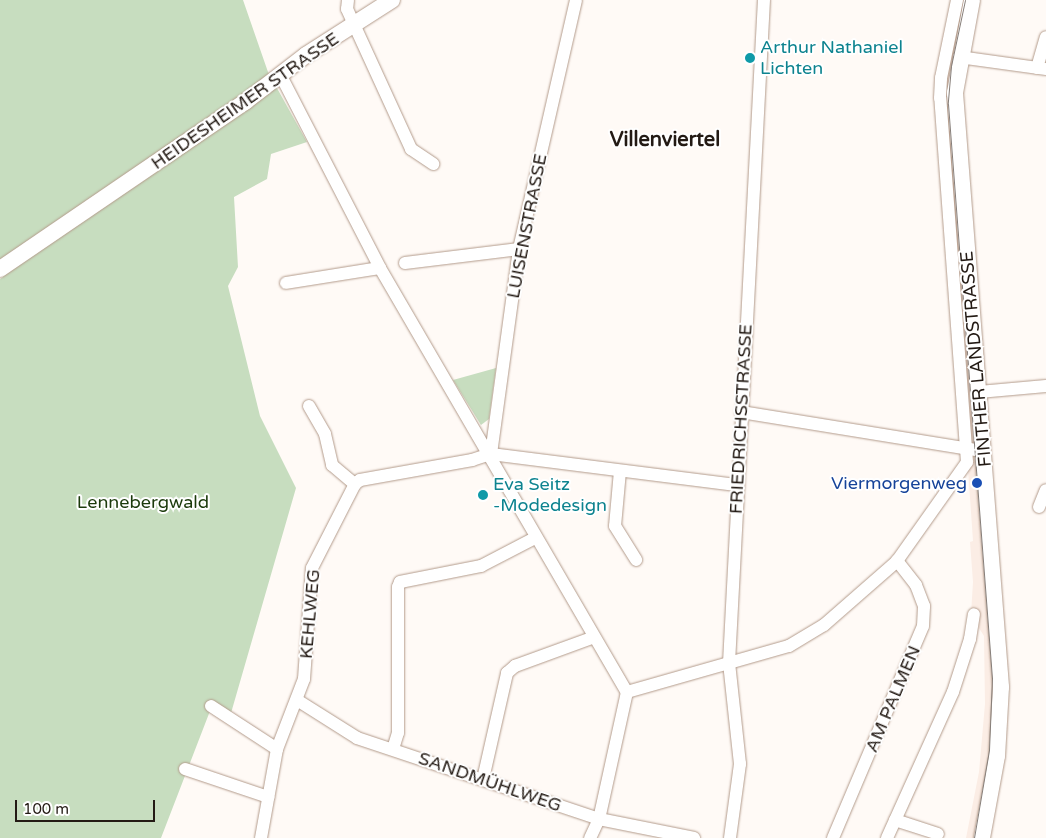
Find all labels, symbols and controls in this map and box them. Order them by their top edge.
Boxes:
street label: HEIDESHEIMER STRASSE [147,28,343,174]
place label: Arthur Nathaniel Lichten [760,37,903,80]
marker: Arthur Nathaniel Lichten [744,52,756,64]
district label: Villenviertel [610,128,720,152]
street label: LUISENSTRASSE [502,152,552,300]
street label: FINTHER LANDSTRASSE [956,250,996,468]
street label: FRIEDRICHSSTRASSE [725,323,757,515]
place label: Viermorgenweg [831,472,967,494]
place label: Eva Seitz -Modedesign [493,474,607,516]
marker: Viermorgenweg [971,477,983,489]
marker: Eva Seitz -Modedesign [477,489,489,501]
park label: Lennebergwald [77,491,209,513]
street label: KEHLWEG [295,568,325,660]
street label: AM PALMEN [861,642,925,756]
street label: SANDMÜHLWEG [416,747,564,817]
scale bar [18,790,158,822]
text: 100 m [23,800,69,818]

